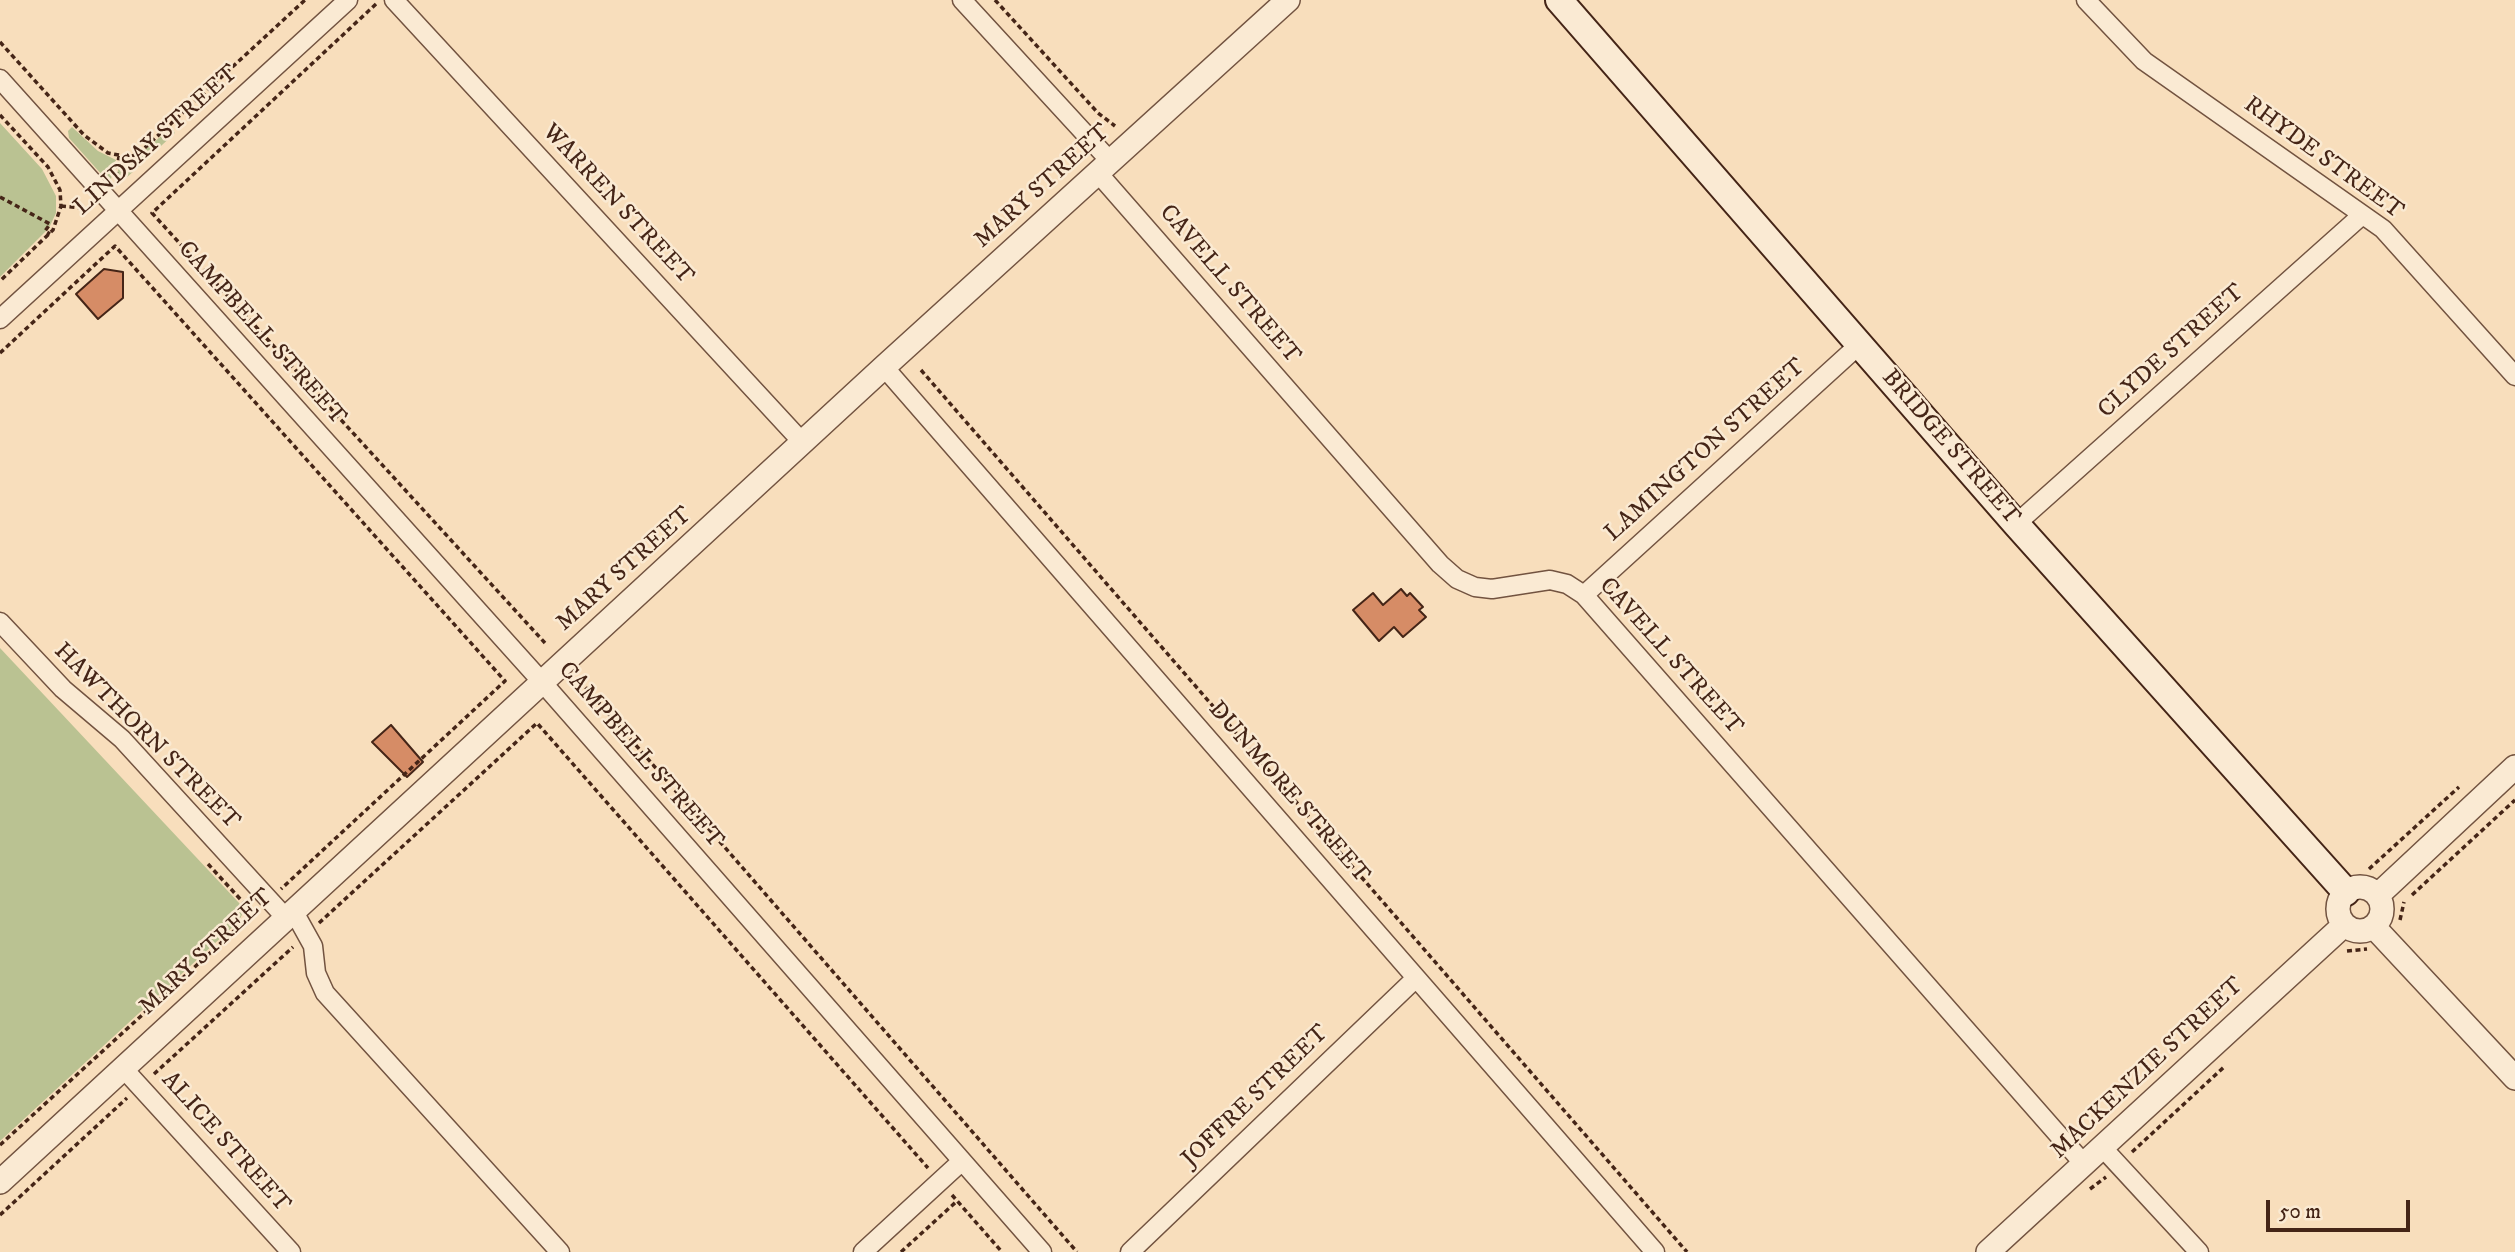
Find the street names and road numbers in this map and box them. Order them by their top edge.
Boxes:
street label: LINDSAY STREET [69,60,245,222]
street label: RHYDE STREET [2238,91,2408,227]
street label: WARREN STREET [535,119,699,291]
street label: MARY STREET [969,119,1117,255]
street label: CAVELL STREET [1152,200,1306,370]
street label: CAMPBELL STREET [171,236,351,432]
street label: CLYDE STREET [2093,279,2251,425]
street label: LAMINGTON STREET [1600,353,1812,549]
street label: BRIDGE STREET [1875,364,2025,532]
street label: MARY STREET [551,502,699,638]
street label: CAVELL STREET [1592,573,1748,741]
street label: HAWTHORN STREET [47,638,245,836]
street label: CAMPBELL STREET [551,657,729,855]
street label: DUNMORE STREET [1201,696,1375,890]
street label: MARY STREET [134,884,280,1022]
street label: MACKENZIE STREET [2046,972,2250,1166]
street label: JOFFRE STREET [1177,1020,1335,1174]
street label: ALICE STREET [154,1067,296,1219]

